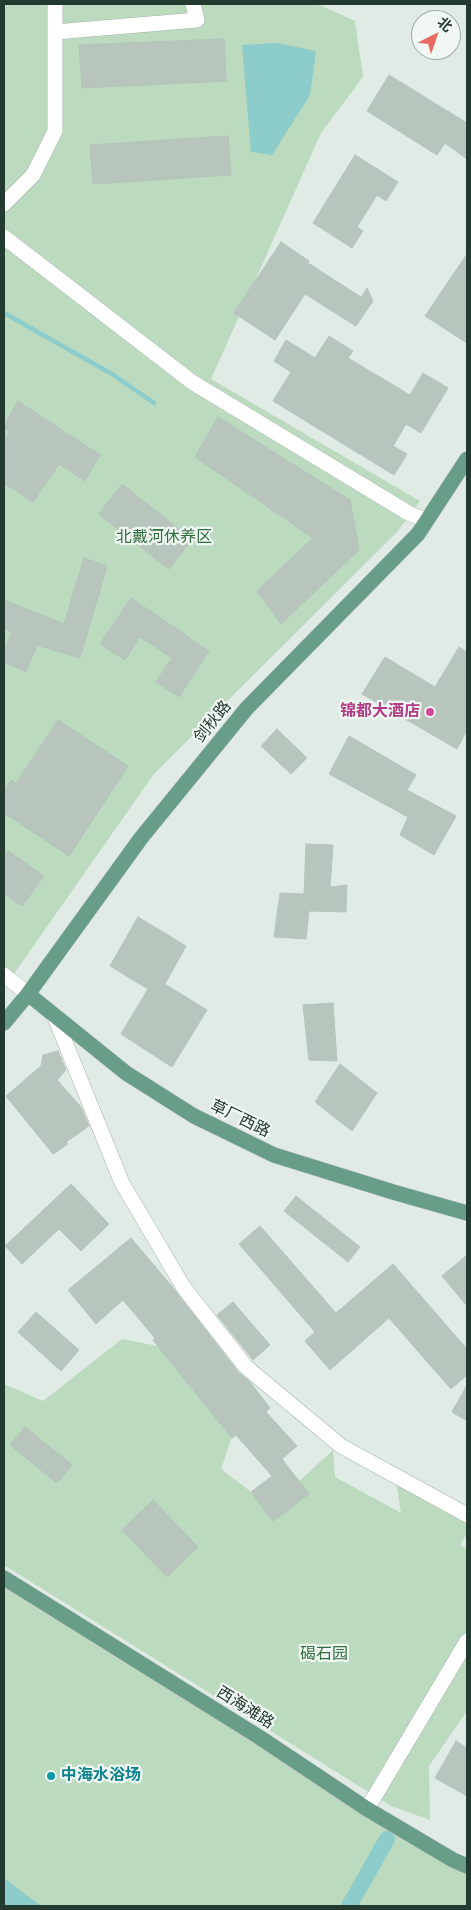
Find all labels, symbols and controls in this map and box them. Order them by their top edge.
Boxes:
north arrow [411,10,461,60]
text: 北 [434,13,456,36]
park label: 北戴河休养区 [116,528,212,548]
street label: 剑秋路 [190,697,236,747]
place label: 锦都大酒店 [340,702,420,722]
marker: 锦都大酒店 [424,706,436,718]
street label: 草厂西路 [207,1096,273,1142]
park label: 碣石园 [300,1645,348,1665]
street label: 西海滩路 [213,1683,277,1733]
place label: 中海水浴场 [61,1766,141,1786]
marker: 中海水浴场 [45,1770,57,1782]

